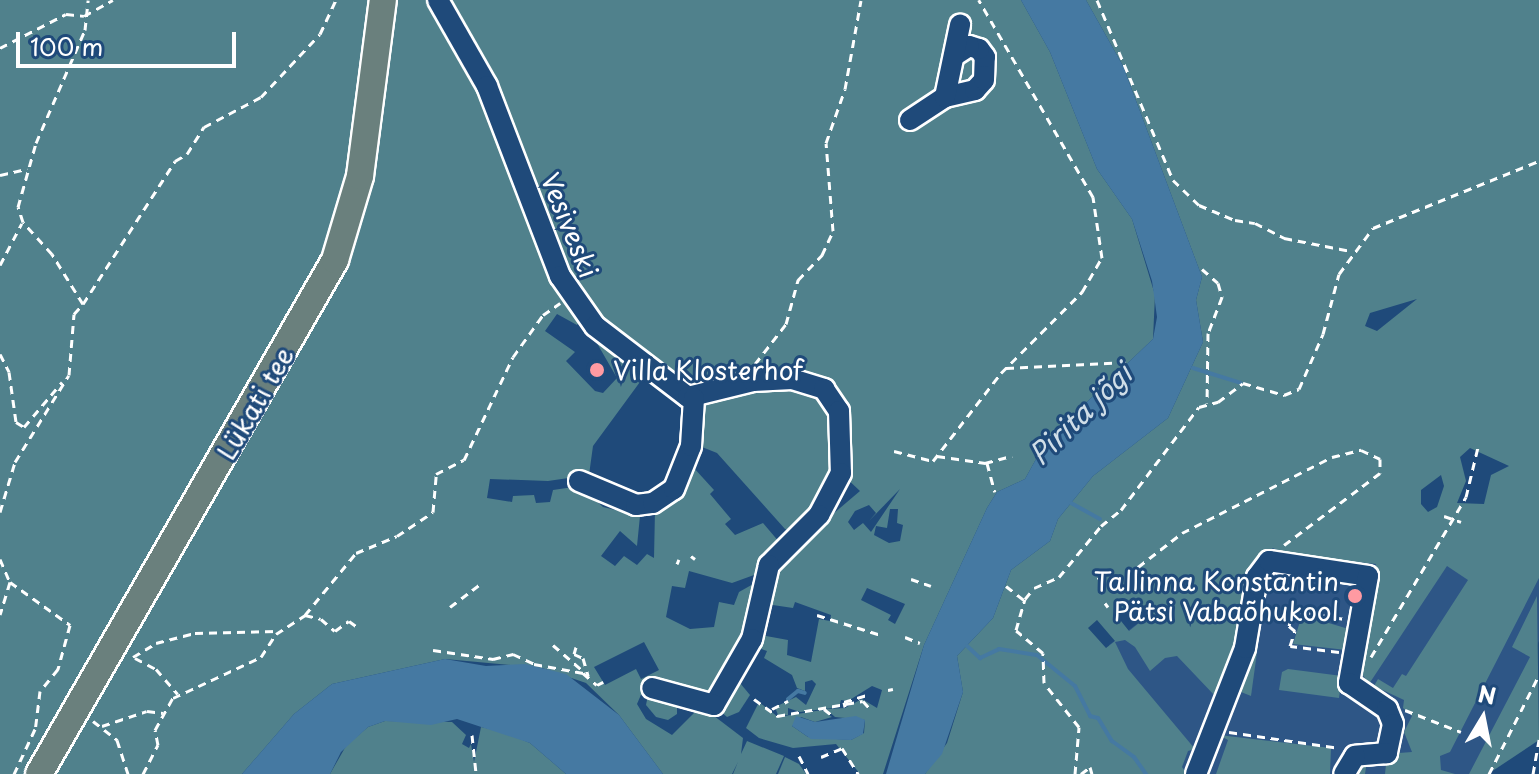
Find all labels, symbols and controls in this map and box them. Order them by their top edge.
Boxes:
scale bar [20,16,240,66]
text: 100 m [30,28,103,64]
street label: Vesiveski [535,168,605,282]
street label: Lükati tee [210,341,300,465]
place label: Villa Klosterhof [613,354,804,386]
water label: Pirita jõgi [1021,357,1139,471]
marker: Villa Klosterhof [588,361,606,379]
place label: Tallinna Konstantin Pätsi Vabaõhukool [1094,565,1339,626]
marker: Tallinna Konstantin Pätsi Vabaõhukool [1346,587,1364,605]
text: N [1476,676,1499,712]
north arrow [1443,678,1523,758]

